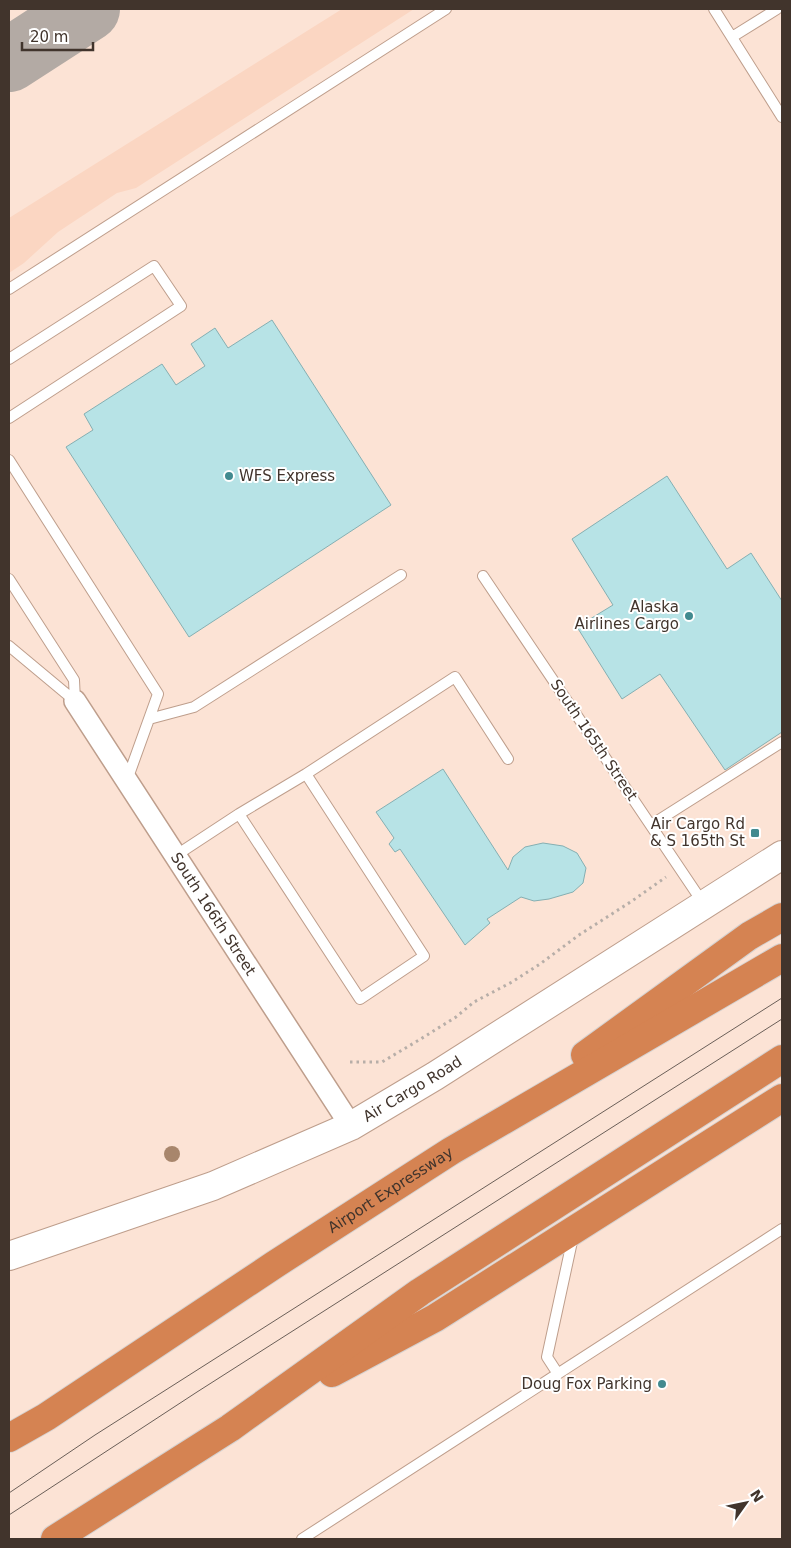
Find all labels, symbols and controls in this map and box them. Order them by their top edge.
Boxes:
scale bar [22,20,94,52]
text: 20 m [30,28,68,46]
place label: WFS Express [239,467,335,485]
marker: WFS Express [223,470,235,482]
place label: Alaska Airlines Cargo [574,598,679,633]
marker: Alaska Airlines Cargo [683,610,695,622]
street label: South 165th Street [547,676,641,804]
place label: Air Cargo Rd & S 165th St [650,815,745,850]
marker: Air Cargo Rd & S 165th St [749,827,761,839]
street label: South 166th Street [167,849,260,979]
street label: Air Cargo Road [360,1052,465,1126]
street label: Airport Expressway [324,1143,456,1237]
place label: Doug Fox Parking [521,1375,652,1393]
marker: Doug Fox Parking [656,1378,668,1390]
north arrow [721,1478,771,1528]
text: N [747,1487,767,1505]

